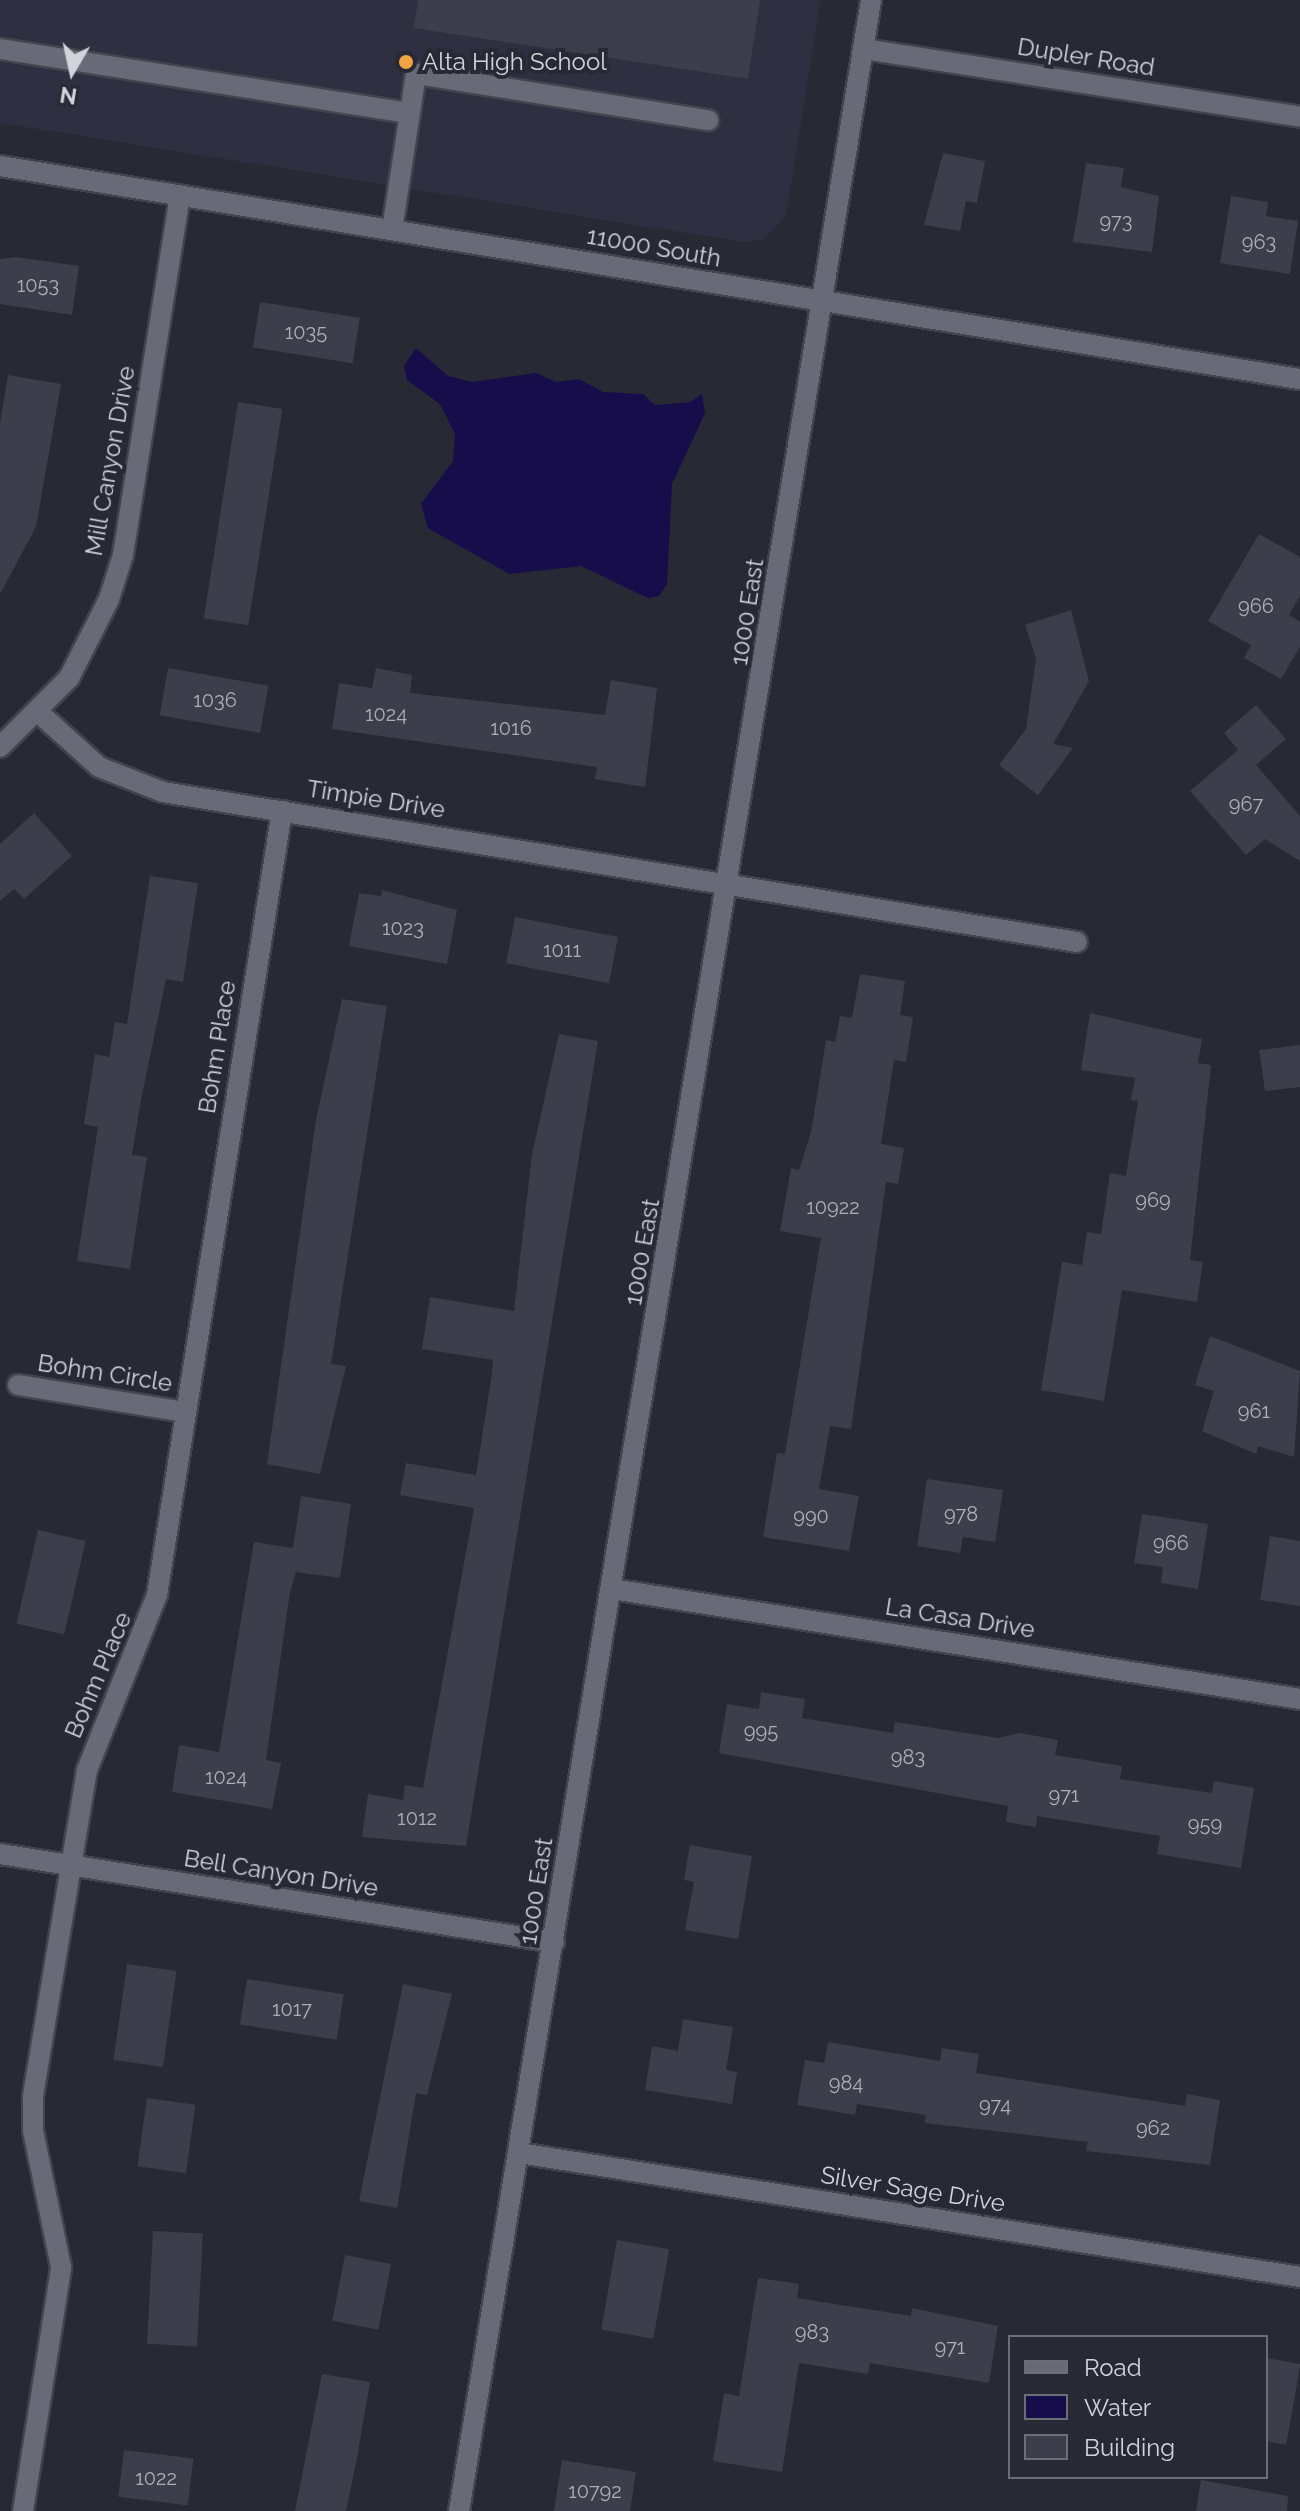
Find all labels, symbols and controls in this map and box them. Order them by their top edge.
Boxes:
north arrow [32,32,112,112]
street label: Dupler Road [1015,32,1157,82]
place label: Alta High School [422,48,607,76]
marker: Alta High School [397,53,415,71]
text: N [58,82,79,110]
house number: 973 [1100,209,1132,233]
street label: 11000 South [585,221,723,273]
house number: 963 [1242,230,1276,254]
house number: 1053 [17,273,59,297]
house number: 1035 [285,320,327,344]
street label: Mill Canyon Drive [79,363,141,559]
street label: 1000 East [724,557,770,667]
house number: 966 [1238,594,1274,618]
house number: 1036 [193,688,237,712]
house number: 1024 [365,702,407,726]
house number: 1016 [490,716,532,740]
street label: Timpie Drive [305,774,447,824]
house number: 967 [1229,792,1263,816]
house number: 1023 [382,916,424,940]
house number: 1011 [543,938,581,962]
street label: Bohm Place [192,979,242,1115]
house number: 969 [1135,1188,1171,1212]
house number: 10922 [806,1195,860,1219]
street label: 1000 East [618,1196,666,1308]
street label: Bohm Circle [36,1348,174,1398]
house number: 961 [1238,1399,1270,1423]
house number: 978 [944,1502,978,1526]
house number: 990 [793,1504,829,1528]
house number: 966 [1153,1531,1189,1555]
street label: La Casa Drive [883,1592,1037,1644]
street label: Bohm Place [59,1608,137,1742]
house number: 995 [744,1719,778,1743]
house number: 983 [891,1745,925,1769]
house number: 1024 [205,1765,247,1789]
house number: 971 [1049,1783,1079,1807]
house number: 1012 [397,1806,437,1830]
house number: 959 [1188,1812,1222,1836]
street label: 1000 East [513,1836,559,1946]
street label: Bell Canyon Drive [182,1843,380,1903]
house number: 1017 [272,1997,312,2021]
house number: 984 [829,2071,863,2095]
house number: 974 [979,2093,1011,2117]
house number: 962 [1136,2116,1170,2140]
street label: Silver Sage Drive [818,2160,1008,2218]
house number: 983 [795,2320,829,2344]
house number: 971 [935,2335,965,2359]
legend [1008,2335,1268,2479]
text: Road [1084,2353,1142,2382]
text: Water [1084,2393,1151,2422]
text: Building [1084,2433,1175,2462]
house number: 1022 [135,2466,177,2490]
house number: 10792 [568,2479,622,2503]

